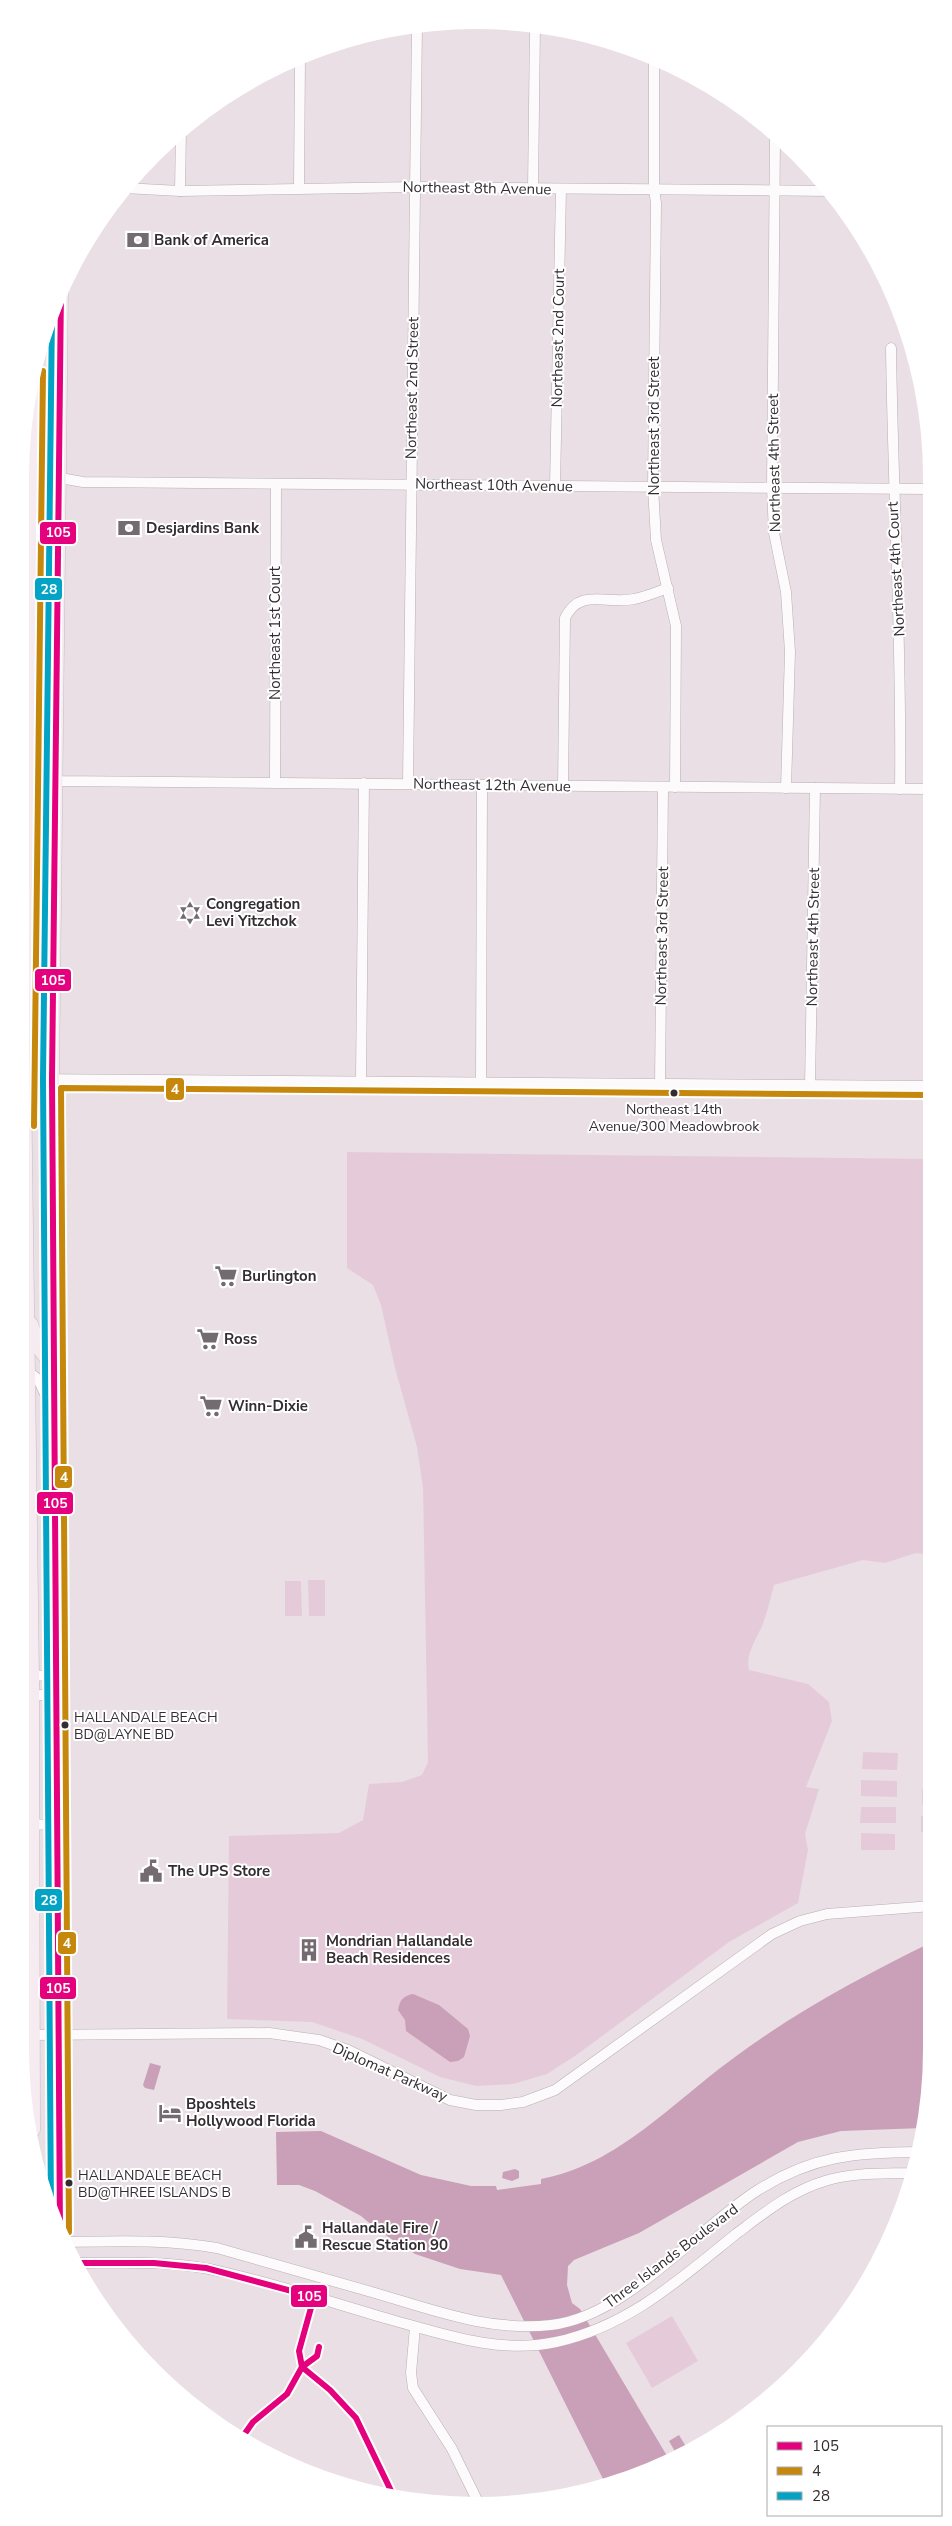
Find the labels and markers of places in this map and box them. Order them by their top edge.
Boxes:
bank icon: Bank of America [125,227,151,253]
place label: Bank of America [154,230,269,250]
bank icon: Desjardins Bank [116,515,142,541]
place label: Desjardins Bank [146,518,260,538]
place label: Congregation Levi Yitzchok [206,894,300,931]
synagogue icon: Congregation Levi Yitzchok [177,900,203,926]
marker: Northeast 14th Avenue/300 Meadowbrook [669,1088,679,1098]
place label: Northeast 14th Avenue/300 Meadowbrook [589,1100,760,1136]
supermarket icon: Burlington [213,1263,239,1289]
place label: Burlington [242,1266,316,1286]
supermarket icon: Ross [195,1326,221,1352]
place label: Ross [224,1329,257,1349]
supermarket icon: Winn-Dixie [198,1393,224,1419]
place label: Winn-Dixie [228,1396,308,1416]
place label: HALLANDALE BEACH BD@LAYNE BD [74,1708,218,1744]
marker: HALLANDALE BEACH BD@LAYNE BD [60,1720,70,1730]
public building icon: The UPS Store [138,1858,164,1884]
place label: The UPS Store [168,1861,270,1881]
place label: Mondrian Hallandale Beach Residences [326,1931,473,1968]
building icon: Mondrian Hallandale Beach Residences [296,1937,322,1963]
place label: Bposhtels Hollywood Florida [186,2094,316,2131]
hotel icon: Bposhtels Hollywood Florida [157,2100,183,2126]
place label: HALLANDALE BEACH BD@THREE ISLANDS B [78,2166,231,2202]
marker: HALLANDALE BEACH BD@THREE ISLANDS B [64,2178,74,2188]
place label: Hallandale Fire / Rescue Station 90 [322,2218,448,2255]
public building icon: Hallandale Fire / Rescue Station 90 [293,2224,319,2250]

